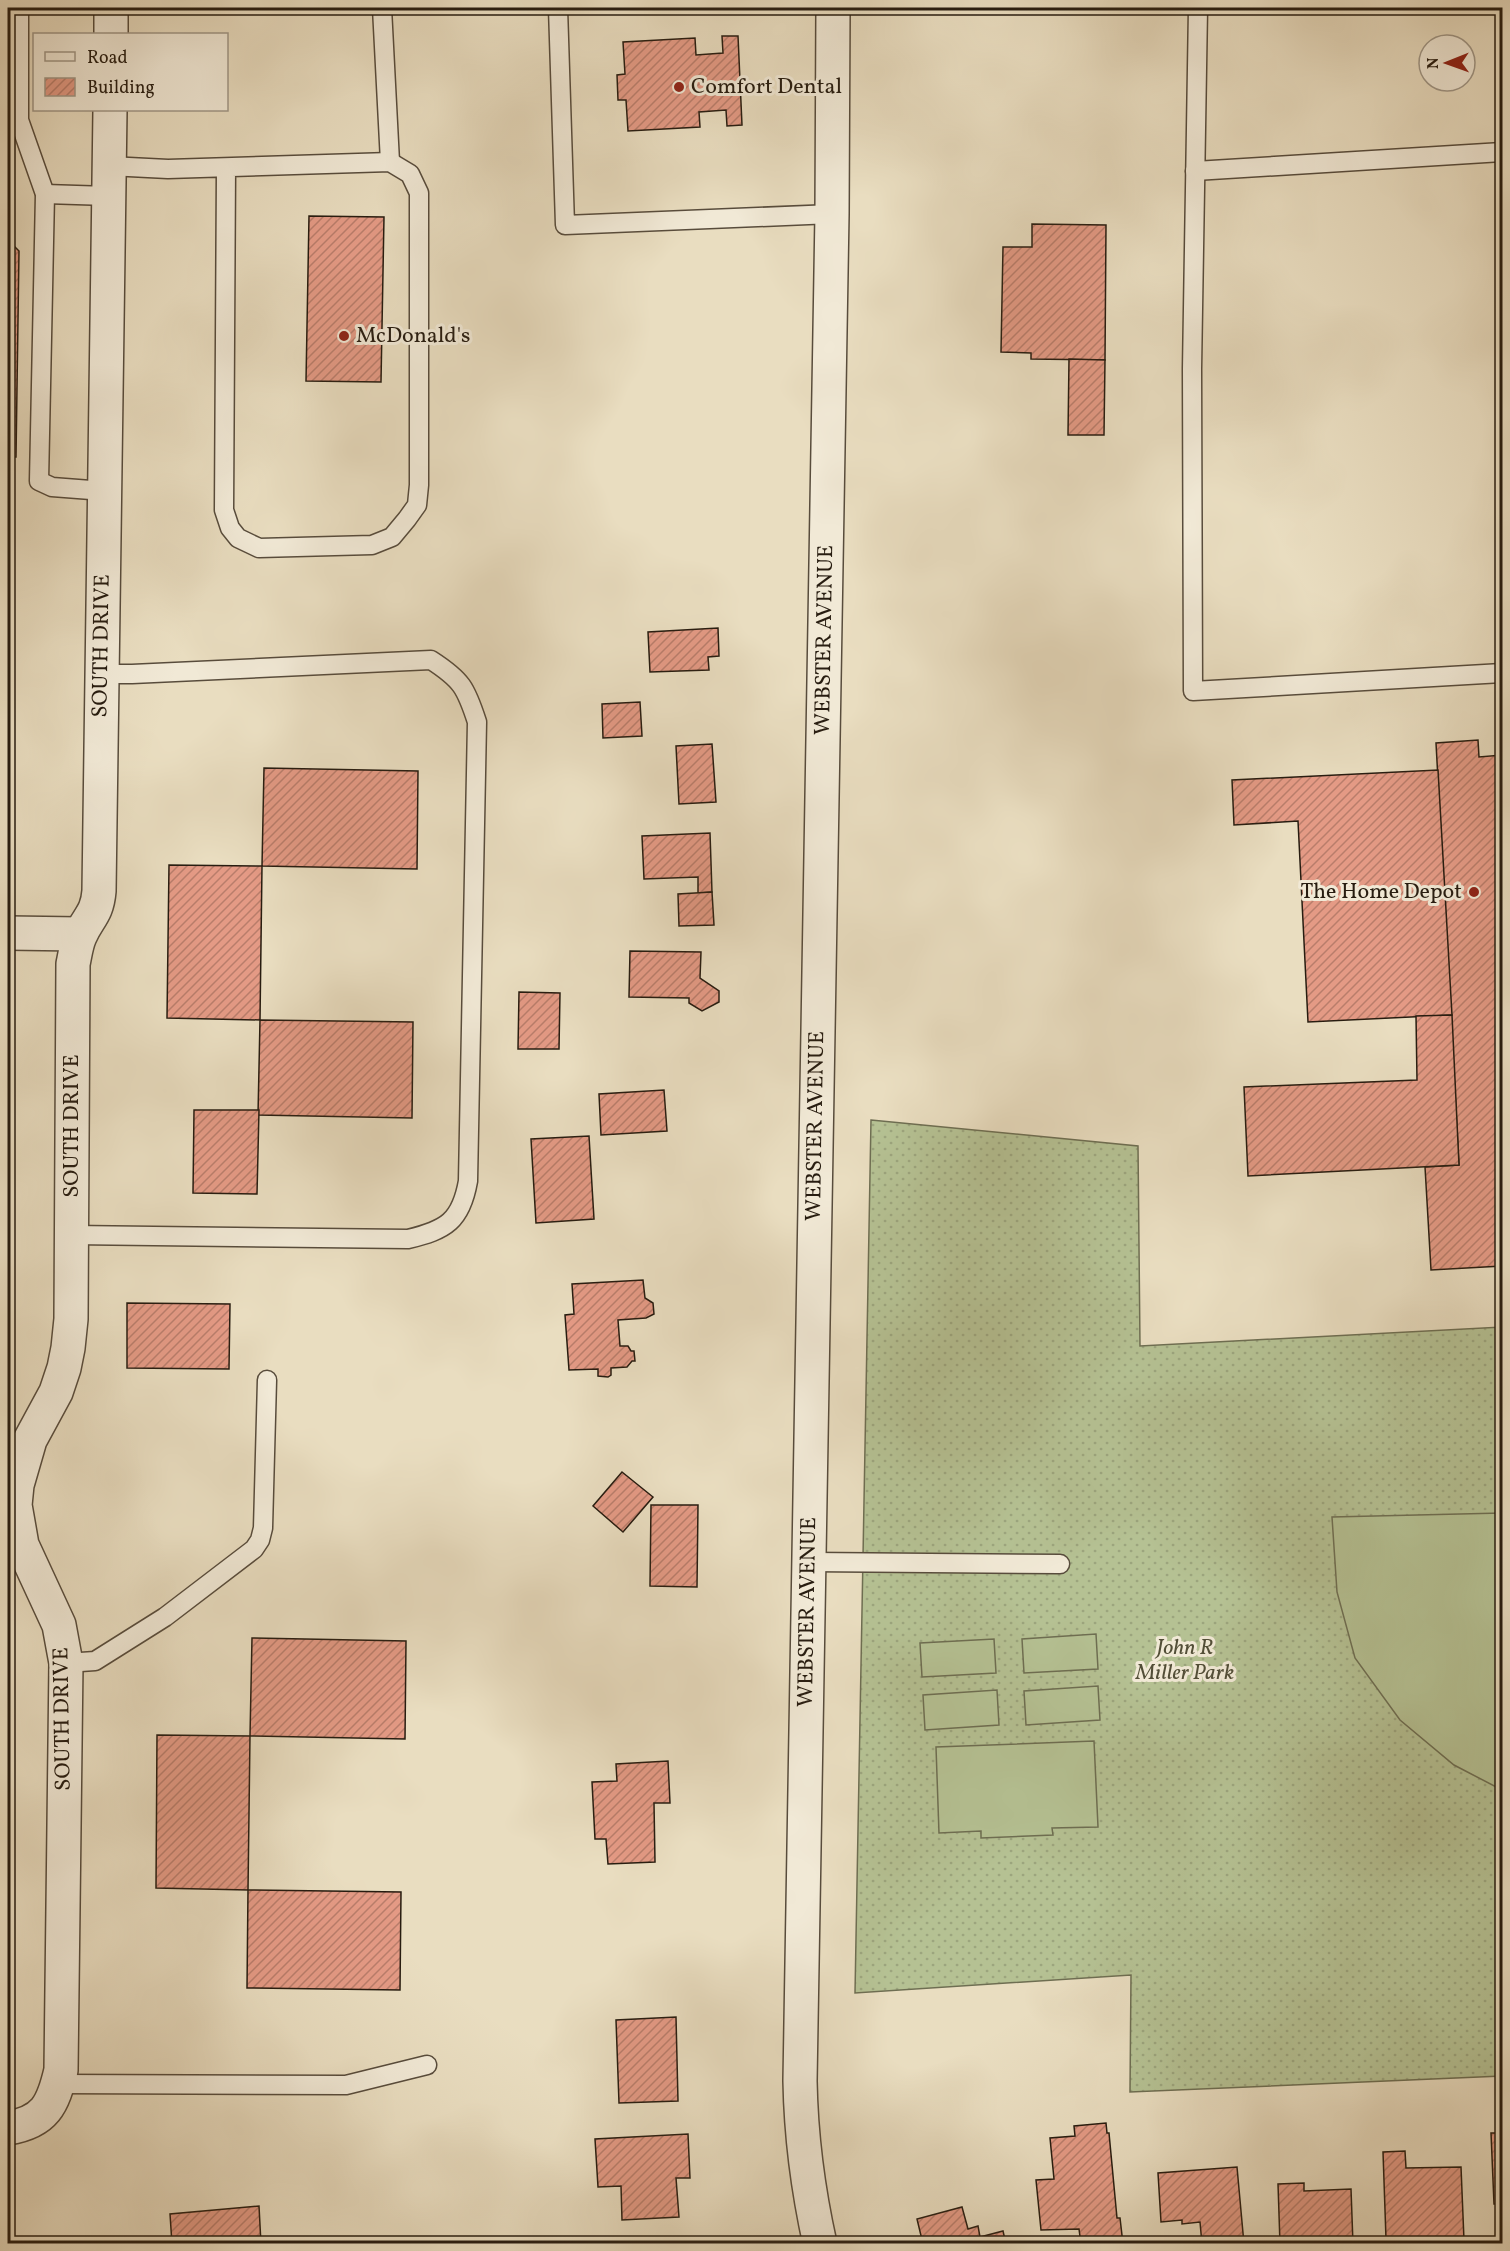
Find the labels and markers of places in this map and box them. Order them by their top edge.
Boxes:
place label: Comfort Dental [691,72,842,103]
marker: Comfort Dental [672,80,686,94]
place label: McDonald's [356,321,471,352]
marker: McDonald's [337,329,351,343]
place label: The Home Depot [1301,877,1462,908]
marker: The Home Depot [1467,885,1481,899]

